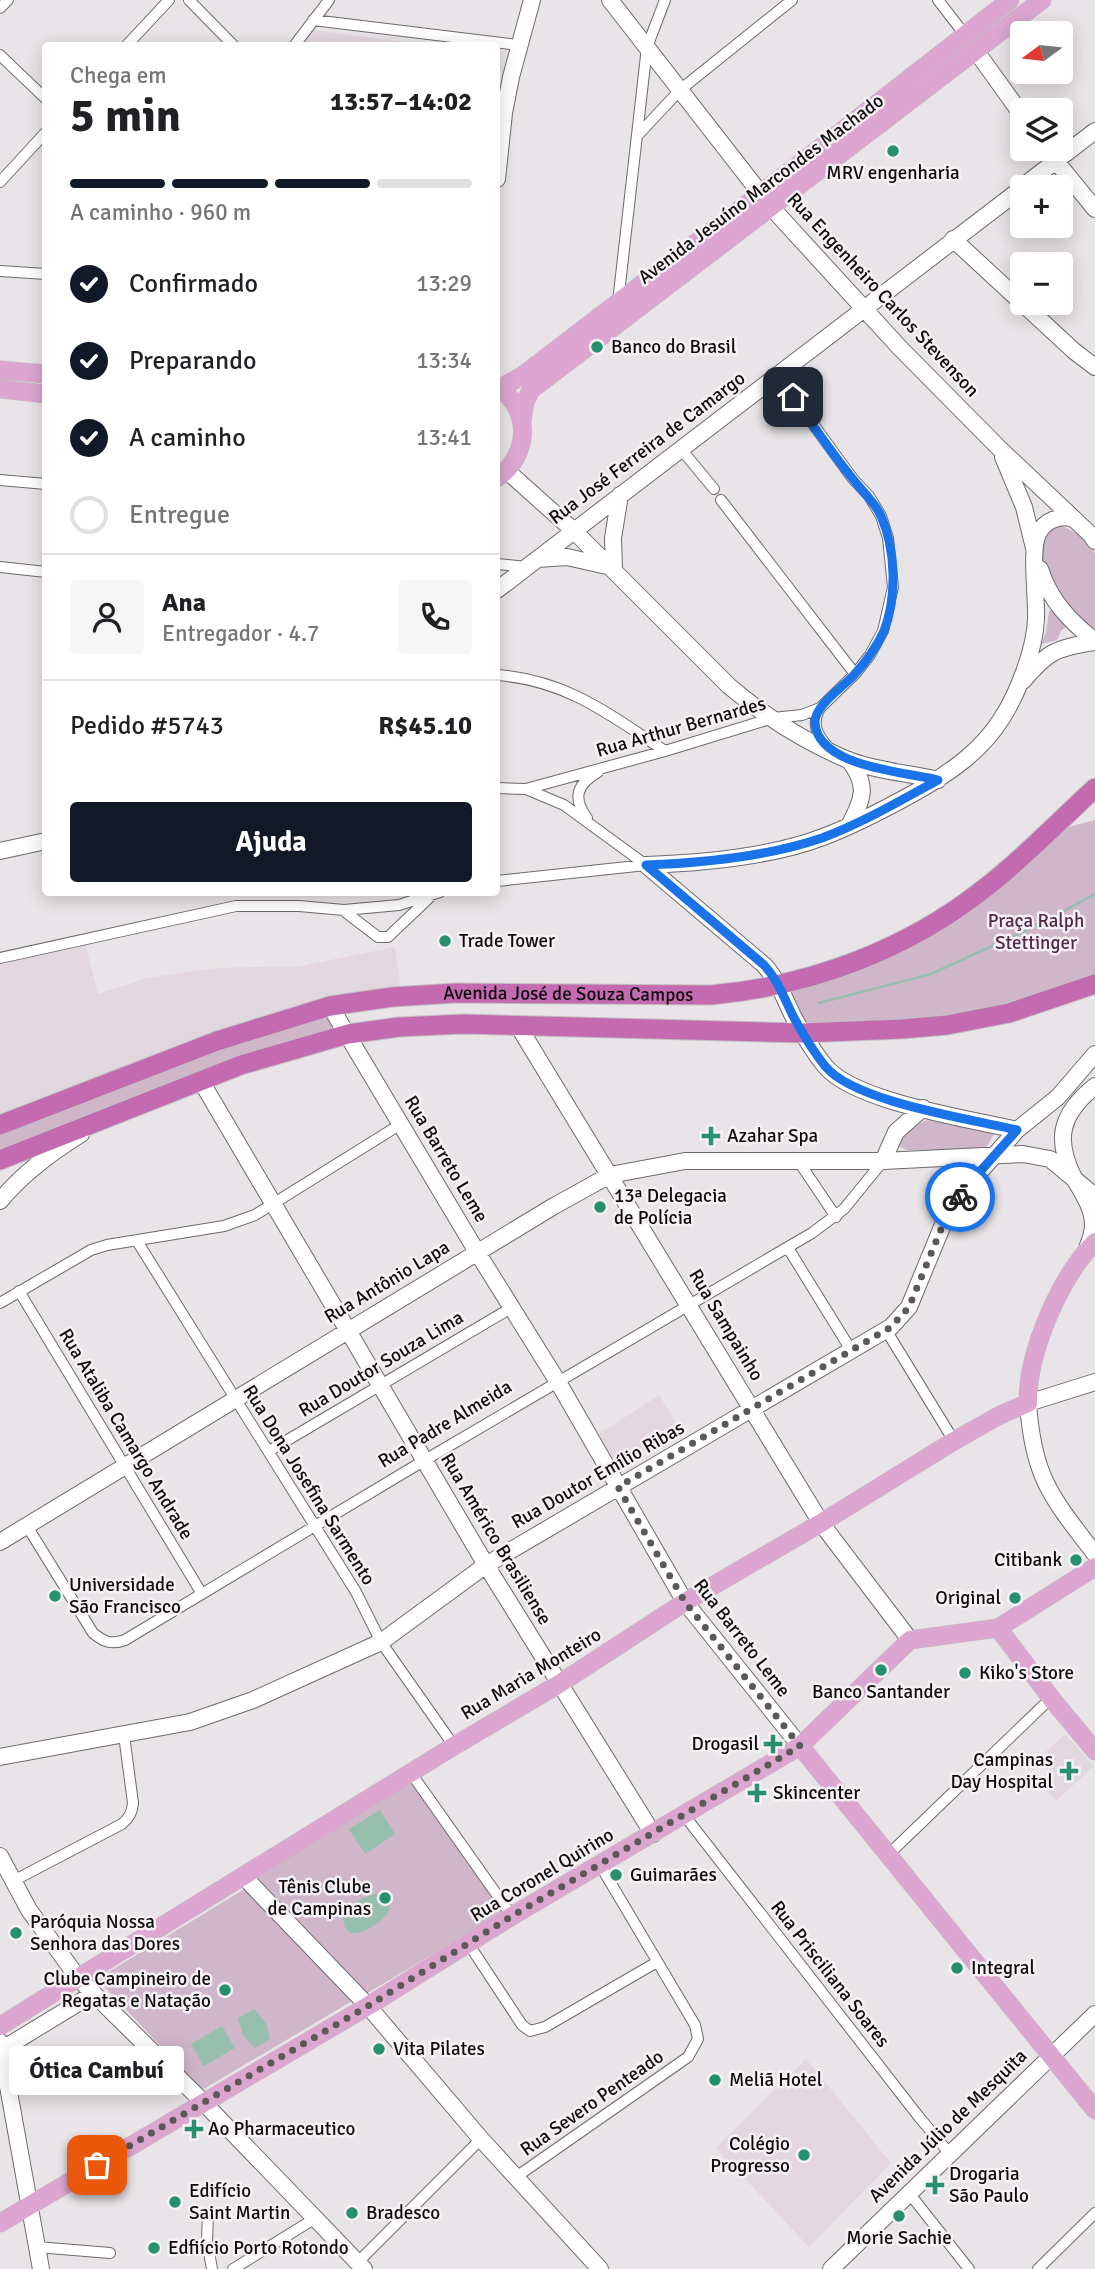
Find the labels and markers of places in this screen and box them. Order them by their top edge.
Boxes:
marker: MRV engenharia [885,143,901,159]
place label: MRV engenharia [826,161,960,185]
place label: Banco do Brasil [611,335,736,359]
marker: Banco do Brasil [589,339,605,355]
pin [763,367,823,427]
place label: Trade Tower [459,929,555,953]
marker: Trade Tower [437,933,453,949]
place label: Azahar Spa [727,1124,818,1148]
marker: Azahar Spa [701,1126,721,1146]
place label: 13ª Delegacia de Polícia [614,1184,727,1230]
marker: 13ª Delegacia de Polícia [592,1199,608,1215]
place label: Citibank [994,1548,1062,1572]
marker: Citibank [1068,1552,1084,1568]
place label: Universidade São Francisco [69,1573,181,1619]
place label: Original [935,1586,1001,1610]
marker: Universidade São Francisco [47,1588,63,1604]
marker: Original [1007,1590,1023,1606]
place label: Kiko's Store [979,1661,1074,1685]
marker: Banco Santander [873,1662,889,1678]
marker: Kiko's Store [957,1665,973,1681]
place label: Banco Santander [812,1680,950,1704]
place label: Drogasil [691,1732,759,1756]
marker: Drogasil [765,1736,781,1752]
place label: Campinas Day Hospital [950,1748,1053,1794]
marker: Campinas Day Hospital [1059,1761,1079,1781]
place label: Skincenter [773,1781,860,1805]
marker: Skincenter [747,1783,767,1803]
place label: Guimarães [630,1863,717,1887]
marker: Guimarães [608,1867,624,1883]
place label: Tênis Clube de Campinas [268,1875,371,1921]
marker: Tênis Clube de Campinas [377,1890,393,1906]
place label: Paróquia Nossa Senhora das Dores [30,1910,180,1956]
marker: Paróquia Nossa Senhora das Dores [8,1925,24,1941]
place label: Integral [971,1956,1035,1980]
marker: Integral [949,1960,965,1976]
place label: Clube Campineiro de Regatas e Natação [43,1967,211,2013]
marker: Clube Campineiro de Regatas e Natação [217,1982,233,1998]
place label: Vita Pilates [393,2037,485,2061]
marker: Vita Pilates [371,2041,387,2057]
callout: Ótica Cambuí [10,2046,184,2095]
place label: Meliã Hotel [729,2068,822,2092]
marker: Meliã Hotel [707,2072,723,2088]
place label: Ao Pharmaceutico [208,2117,356,2141]
marker: Ao Pharmaceutico [186,2121,202,2137]
place label: Colégio Progresso [710,2132,790,2178]
pin [67,2135,127,2195]
marker: Colégio Progresso [796,2147,812,2163]
place label: Drogaria São Paulo [949,2162,1029,2208]
marker: Drogaria São Paulo [927,2177,943,2193]
place label: Edifício Saint Martin [189,2179,290,2225]
marker: Edifício Saint Martin [167,2194,183,2210]
place label: Bradesco [366,2201,440,2225]
marker: Bradesco [344,2205,360,2221]
marker: Morie Sachie [891,2208,907,2224]
place label: Morie Sachie [846,2226,952,2250]
place label: Edfiício Porto Rotondo [168,2236,349,2260]
marker: Edfiício Porto Rotondo [146,2240,162,2256]

